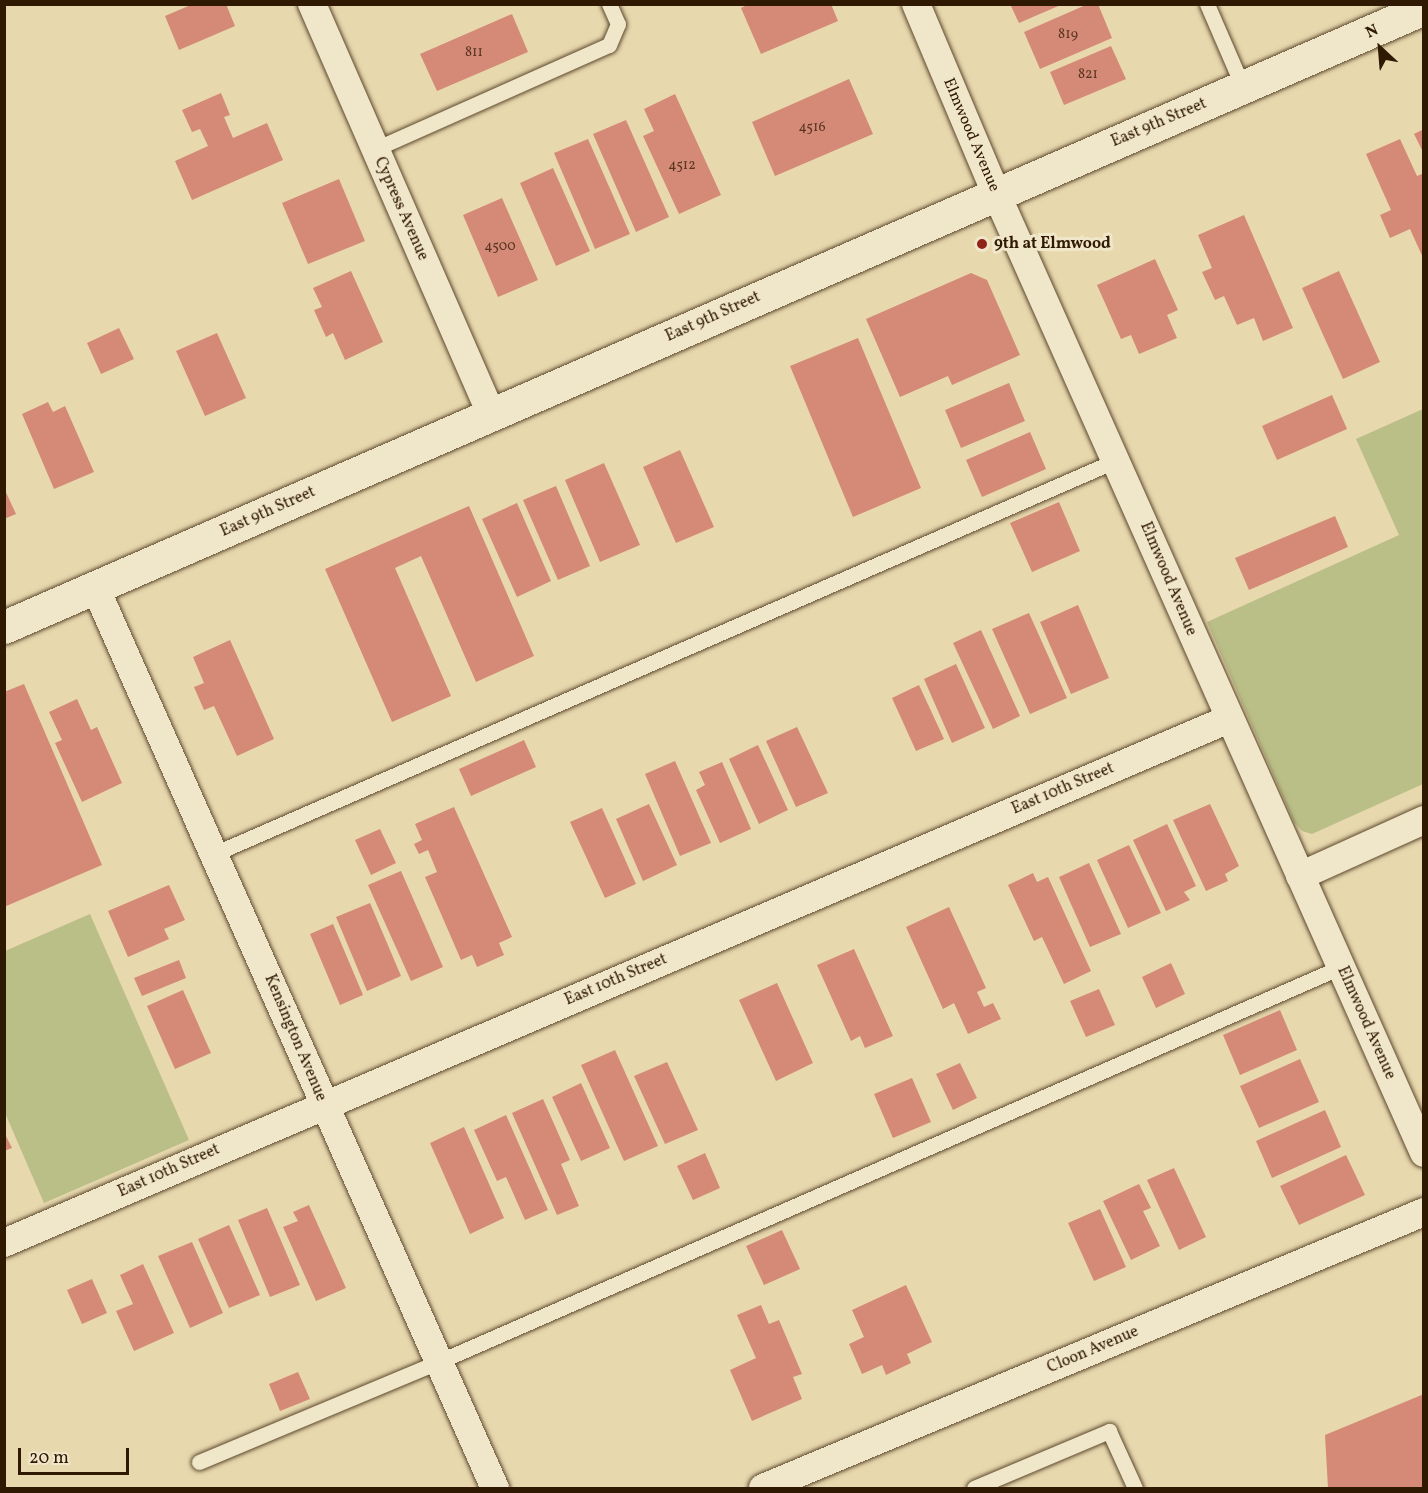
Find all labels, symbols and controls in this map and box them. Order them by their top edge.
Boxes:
north arrow [1350,18,1410,78]
text: N [1362,19,1382,44]
house number: 819 [1058,27,1078,43]
house number: 811 [465,45,483,61]
house number: 821 [1078,67,1098,83]
street label: Elmwood Avenue [938,75,1004,195]
street label: East 9th Street [1108,94,1210,152]
house number: 4516 [798,120,826,136]
street label: Cypress Avenue [370,154,432,264]
house number: 4512 [668,158,696,174]
place label: 9th at Elmwood [994,234,1111,254]
marker: 9th at Elmwood [975,237,989,251]
house number: 4500 [484,239,516,255]
street label: East 9th Street [663,288,763,346]
street label: East 9th Street [218,483,318,541]
street label: Elmwood Avenue [1135,519,1201,639]
street label: East 10th Street [1009,759,1117,819]
street label: East 10th Street [562,950,670,1010]
street label: Elmwood Avenue [1332,963,1400,1083]
street label: Kensington Avenue [260,972,330,1104]
street label: East 10th Street [115,1140,223,1202]
street label: Cloon Avenue [1044,1322,1142,1378]
scale bar [21,1436,132,1474]
text: 20 m [29,1446,69,1471]

